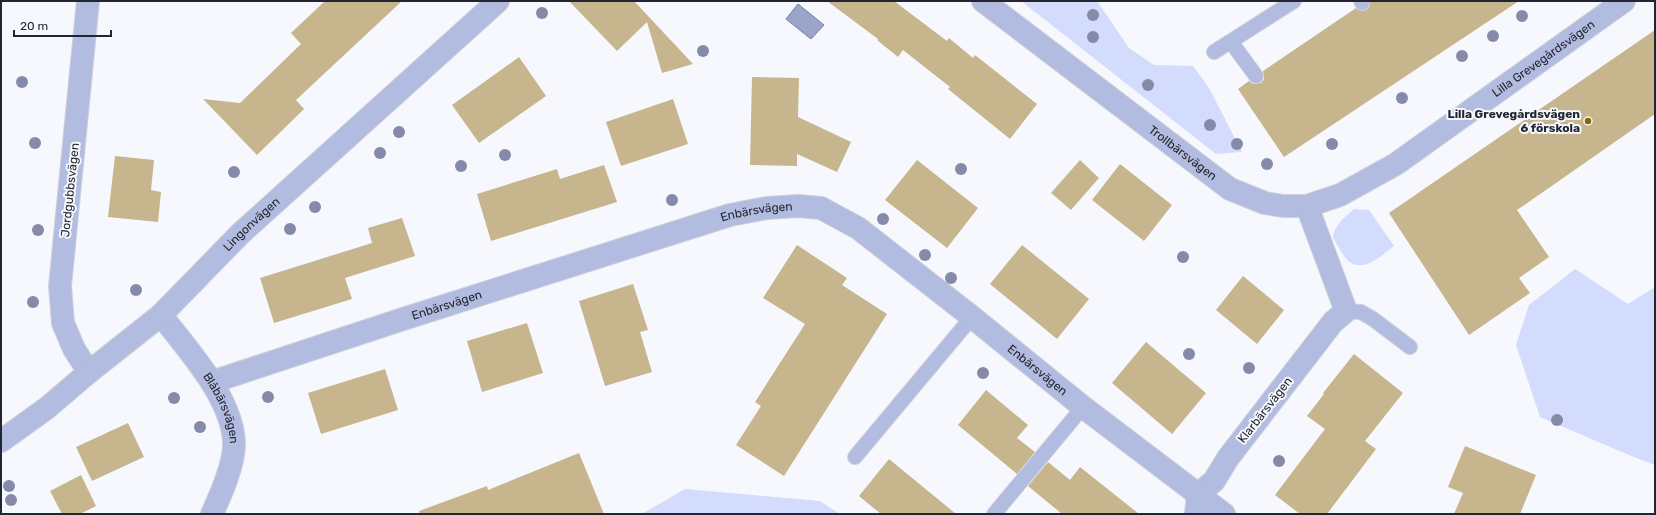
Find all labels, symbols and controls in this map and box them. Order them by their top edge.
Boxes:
scale bar [14,12,111,38]
street label: Lilla Grevegårdsvägen [1489,17,1597,100]
text: 20 m [20,19,48,33]
place label: Lilla Grevegårdsvägen 6 förskola [1448,107,1580,135]
marker: Lilla Grevegårdsvägen 6 förskola [1583,116,1593,126]
street label: Trollbärsvägen [1146,123,1219,183]
street label: Jordgubbsvägen [58,142,82,238]
street label: Lingonvägen [220,194,283,254]
street label: Enbärsvägen [719,199,793,225]
street label: Enbärsvägen [410,287,484,323]
street label: Enbärsvägen [1005,342,1070,398]
street label: Blåbärsvägen [200,370,241,444]
street label: Klarbärsvägen [1235,374,1295,446]

